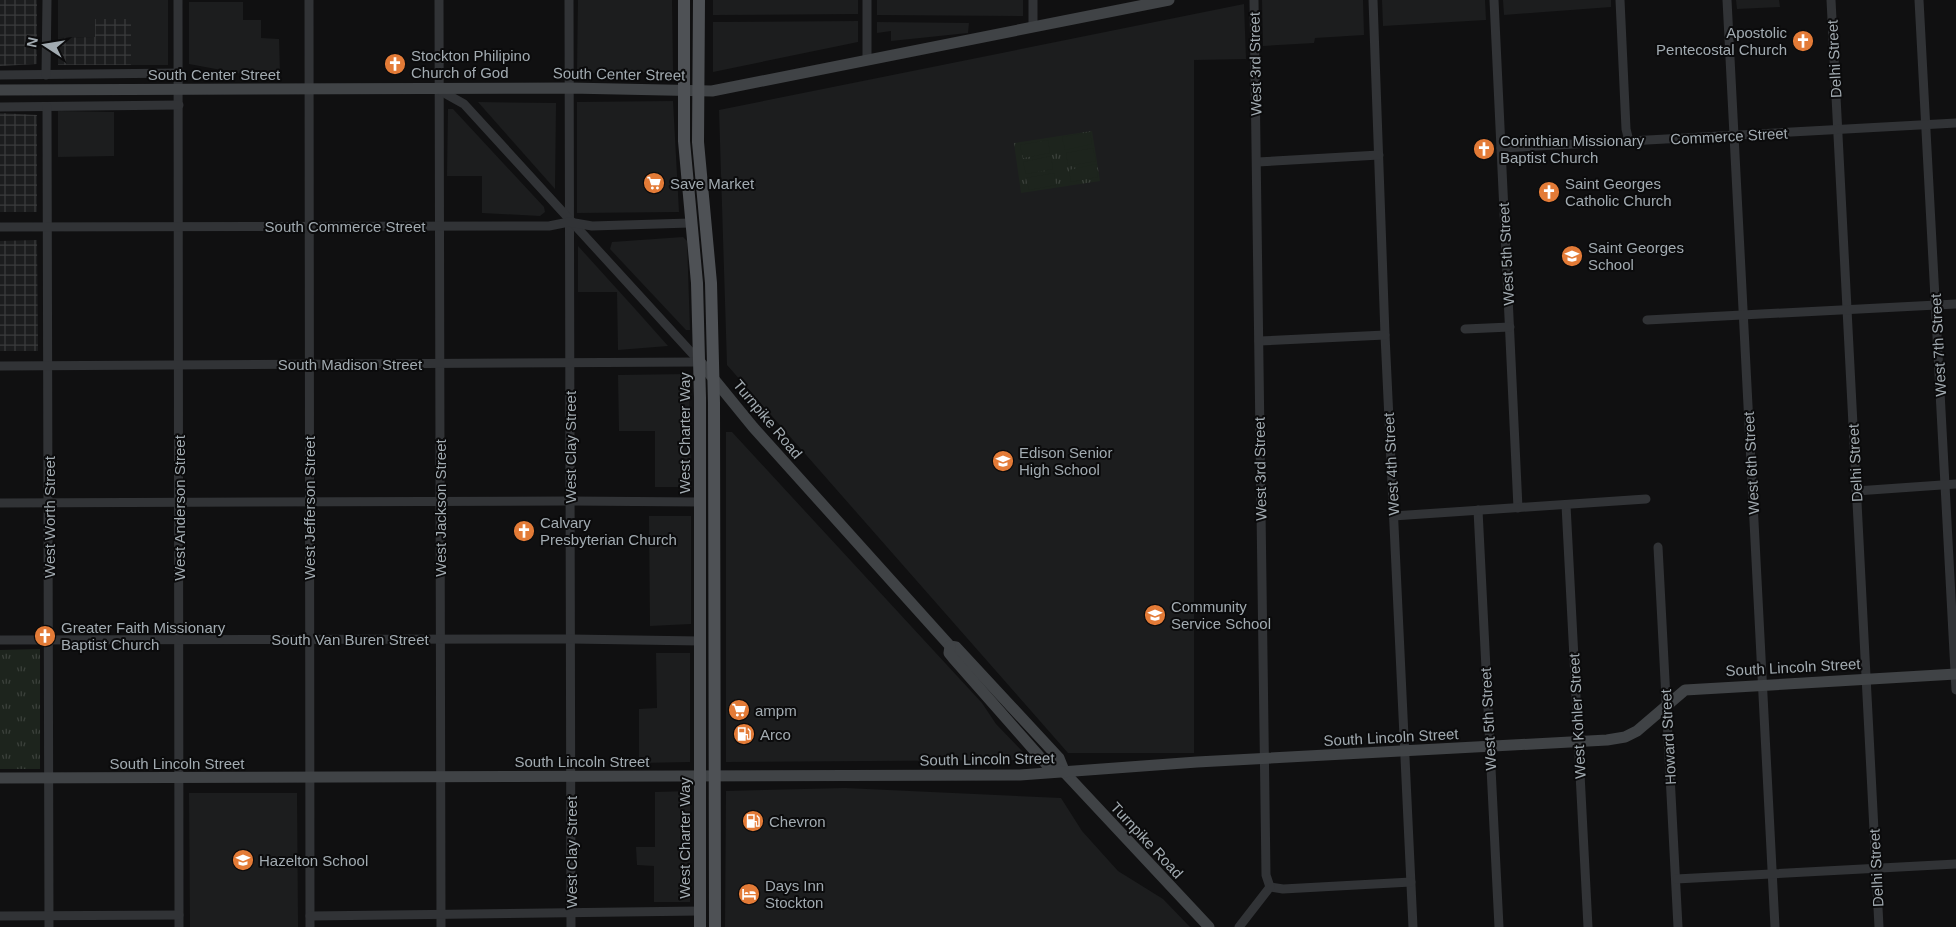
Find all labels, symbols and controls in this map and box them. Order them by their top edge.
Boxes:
street label: West 3rd Street [1246,11,1264,116]
street label: Delhi Street [1823,19,1845,99]
north arrow [20,20,70,70]
place label: Apostolic Pentecostal Church [1656,24,1787,58]
church icon: Apostolic Pentecostal Church [1791,29,1815,53]
text: N [23,36,41,49]
place label: Stockton Philipino Church of God [411,47,530,81]
church icon: Stockton Philipino Church of God [383,52,407,76]
street label: South Center Street [553,64,686,84]
street label: South Center Street [148,66,281,83]
street label: Commerce Street [1670,124,1789,148]
place label: Corinthian Missionary Baptist Church [1500,132,1645,166]
church icon: Corinthian Missionary Baptist Church [1472,137,1496,161]
supermarket icon: Save Market [642,171,666,195]
place label: Save Market [670,175,755,192]
place label: Saint Georges Catholic Church [1565,175,1672,209]
church icon: Saint Georges Catholic Church [1537,180,1561,204]
street label: West 5th Street [1495,201,1517,306]
street label: South Commerce Street [265,218,426,235]
place label: Saint Georges School [1588,239,1684,273]
school or university icon: Saint Georges School [1560,244,1584,268]
street label: West 7th Street [1927,292,1949,397]
street label: South Madison Street [278,356,423,373]
street label: West Charter Way [676,372,693,494]
street label: Turnpike Road [730,376,806,462]
street label: West Clay Street [562,390,579,503]
street label: West 6th Street [1740,410,1762,515]
street label: West 4th Street [1380,411,1402,516]
street label: West 3rd Street [1251,416,1269,521]
street label: Delhi Street [1844,423,1866,503]
street label: West Anderson Street [171,434,188,581]
street label: West Jefferson Street [301,435,318,580]
street label: West Jackson Street [432,439,449,577]
place label: Edison Senior High School [1019,444,1112,478]
school or university icon: Edison Senior High School [991,449,1015,473]
street label: West Worth Street [41,455,58,578]
place label: Calvary Presbyterian Church [540,514,677,548]
church icon: Calvary Presbyterian Church [512,519,536,543]
place label: Community Service School [1171,598,1271,632]
school or university icon: Community Service School [1143,603,1167,627]
place label: Greater Faith Missionary Baptist Church [61,619,226,653]
church icon: Greater Faith Missionary Baptist Church [33,624,57,648]
street label: South Van Buren Street [271,631,429,648]
street label: West Kohler Street [1565,652,1589,779]
street label: South Lincoln Street [1725,655,1862,679]
street label: West 5th Street [1477,666,1499,771]
street label: Howard Street [1657,688,1679,785]
supermarket icon: ampm [727,698,751,722]
place label: ampm [755,702,797,719]
fuel station icon: Arco [732,722,756,746]
street label: South Lincoln Street [1323,725,1460,749]
place label: Arco [760,726,791,743]
street label: South Lincoln Street [919,749,1056,769]
street label: South Lincoln Street [514,753,650,770]
street label: South Lincoln Street [109,755,245,772]
street label: West Charter Way [676,777,693,899]
street label: West Clay Street [563,795,580,908]
street label: Turnpike Road [1107,798,1187,882]
fuel station icon: Chevron [741,809,765,833]
place label: Chevron [769,813,826,830]
street label: Delhi Street [1865,828,1887,908]
school or university icon: Hazelton School [231,848,255,872]
place label: Hazelton School [259,852,368,869]
place label: Days Inn Stockton [765,877,824,911]
hotel icon: Days Inn Stockton [737,882,761,906]

